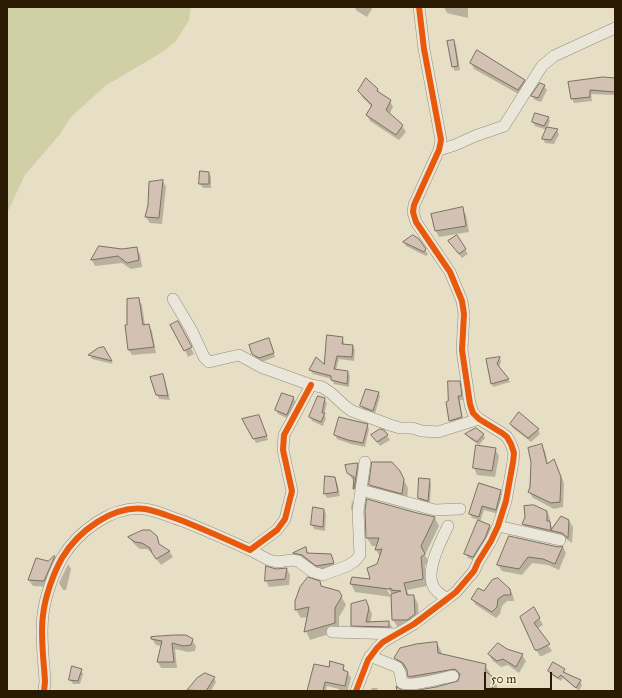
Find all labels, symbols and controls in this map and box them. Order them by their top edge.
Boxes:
scale bar [486,664,554,690]
text: 50 m [491,672,516,686]

